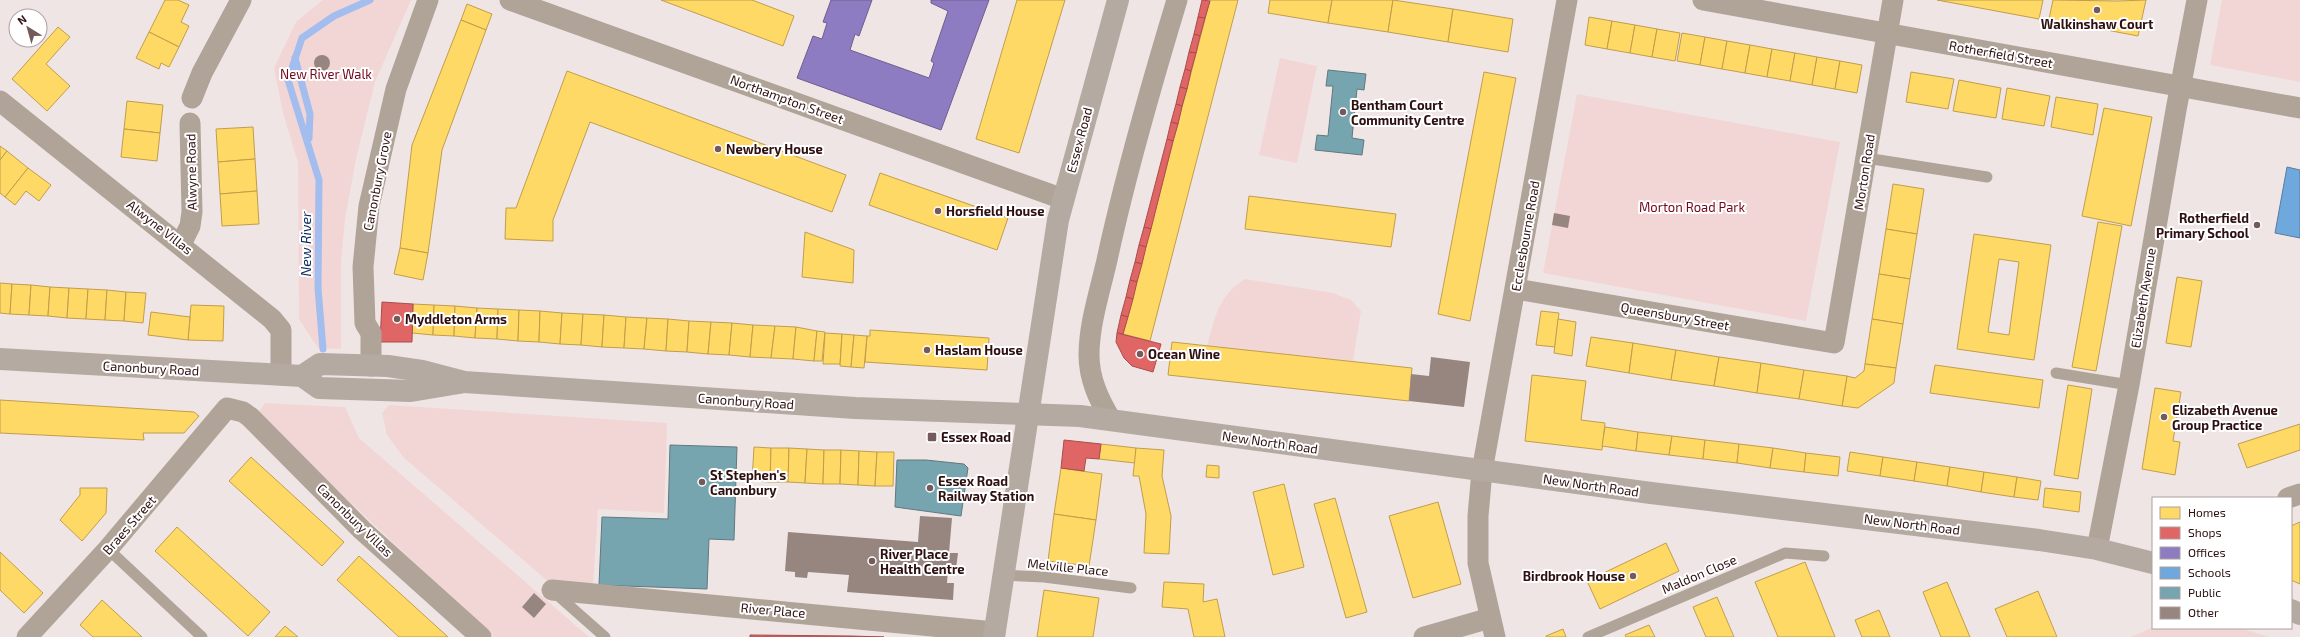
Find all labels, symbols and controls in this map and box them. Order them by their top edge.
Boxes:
marker: Walkinshaw Court [2092,5,2102,15]
north arrow [8,8,48,48]
text: N [15,12,29,27]
place label: Walkinshaw Court [2041,16,2154,32]
street label: Rotherfield Street [1948,37,2054,71]
park label: New River Walk [280,66,372,82]
street label: Northampton Street [728,71,846,127]
place label: Bentham Court Community Centre [1351,97,1464,128]
street label: Essex Road [1063,105,1095,175]
marker: Bentham Court Community Centre [1338,107,1348,117]
street label: Canonbury Grove [360,130,394,232]
street label: Alwyne Road [182,133,200,211]
street label: Morton Road [1850,133,1878,211]
place label: Newbery House [726,141,823,157]
marker: Newbery House [713,144,723,154]
street label: Ecclesbourne Road [1507,179,1543,293]
street label: Alwyne Villas [124,196,196,258]
park label: Morton Road Park [1639,199,1745,215]
place label: Horsfield House [946,203,1045,219]
marker: Horsfield House [933,206,943,216]
place label: Rotherfield Primary School [2156,210,2250,241]
water label: New River [297,211,314,277]
marker: Rotherfield Primary School [2252,220,2262,230]
street label: Elizabeth Avenue [2127,247,2159,349]
street label: Queensbury Street [1620,299,1731,333]
place label: Myddleton Arms [405,311,507,327]
marker: Myddleton Arms [392,314,402,324]
place label: Haslam House [935,342,1023,358]
marker: Haslam House [922,345,932,355]
place label: Ocean Wine [1148,346,1220,362]
marker: Ocean Wine [1135,349,1145,359]
street label: Canonbury Road [102,357,200,379]
street label: Canonbury Road [697,390,795,412]
place label: Elizabeth Avenue Group Practice [2172,402,2278,433]
marker: Elizabeth Avenue Group Practice [2159,412,2169,422]
street label: New North Road [1221,427,1319,457]
place label: Essex Road [941,429,1011,445]
marker: Essex Road [926,431,938,443]
place label: St Stephen's Canonbury [710,467,786,498]
street label: New North Road [1542,470,1640,500]
place label: Essex Road Railway Station [938,473,1035,504]
marker: St Stephen's Canonbury [697,477,707,487]
street label: Canonbury Villas [314,480,396,560]
marker: Essex Road Railway Station [925,483,935,493]
street label: Braes Street [99,492,159,558]
legend [2152,497,2292,629]
text: Homes [2188,505,2226,519]
street label: New North Road [1863,510,1961,538]
text: Shops [2188,525,2222,539]
text: Offices [2188,545,2225,559]
place label: River Place Health Centre [880,546,965,577]
street label: Maldon Close [1659,551,1739,597]
street label: Melville Place [1027,555,1109,579]
marker: River Place Health Centre [867,556,877,566]
text: Schools [2188,565,2231,579]
place label: Birdbrook House [1523,568,1625,584]
marker: Birdbrook House [1628,571,1638,581]
text: Public [2188,585,2221,599]
street label: River Place [740,599,806,621]
text: Other [2188,605,2219,619]

